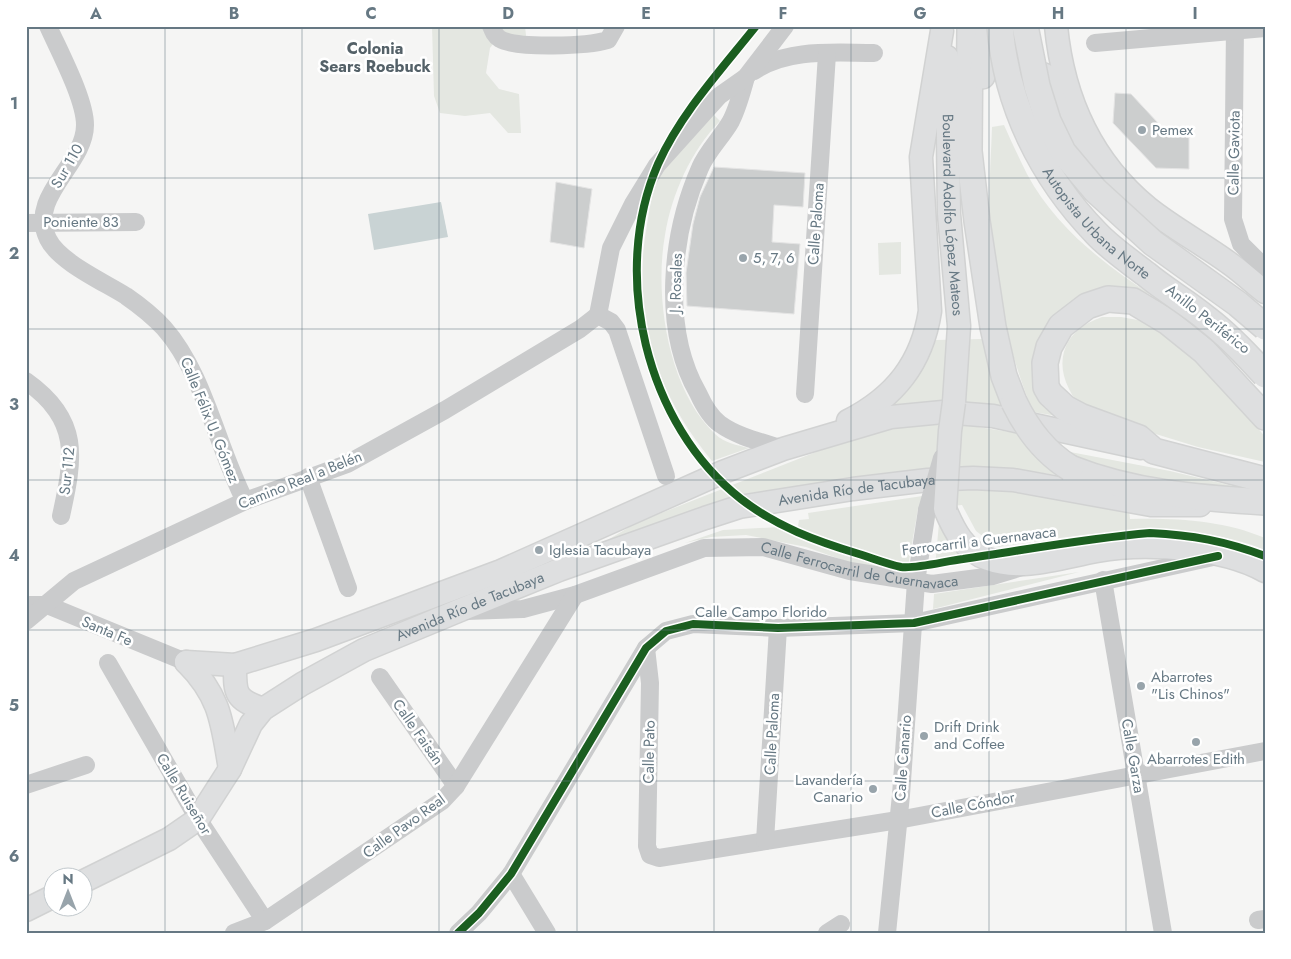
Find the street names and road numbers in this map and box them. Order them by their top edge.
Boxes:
street label: Calle Gaviota [1222,110,1246,196]
street label: Boulevard Adolfo López Mateos [937,114,969,317]
street label: Sur 110 [45,140,89,192]
street label: Autopista Urbana Norte [1037,163,1155,285]
street label: Calle Paloma [802,182,830,266]
street label: Poniente 83 [43,211,119,233]
street label: J. Rosales [664,253,688,315]
street label: Anillo Periférico [1161,279,1255,359]
street label: Calle Félix U. Gómez [175,354,245,486]
street label: Camino Real a Belén [235,445,365,515]
street label: Sur 112 [54,446,80,496]
street label: Avenida Río de Tacubaya [777,469,936,512]
street label: Ferrocarril a Cuernavaca [900,521,1058,561]
street label: Calle Ferrocarril de Cuernavaca [758,536,959,595]
street label: Avenida Río de Tacubaya [392,566,547,647]
street label: Calle Campo Florido [695,601,827,623]
street label: Santa Fe [78,610,136,652]
street label: Calle Paloma [759,692,785,776]
street label: Calle Faisán [387,695,449,769]
street label: Calle Canario [889,714,917,802]
street label: Calle Garza [1116,717,1150,795]
street label: Calle Pato [637,720,661,784]
street label: Calle Ruiseñor [151,749,217,840]
street label: Calle Cóndor [929,786,1018,824]
street label: Calle Pavo Real [358,788,450,864]

